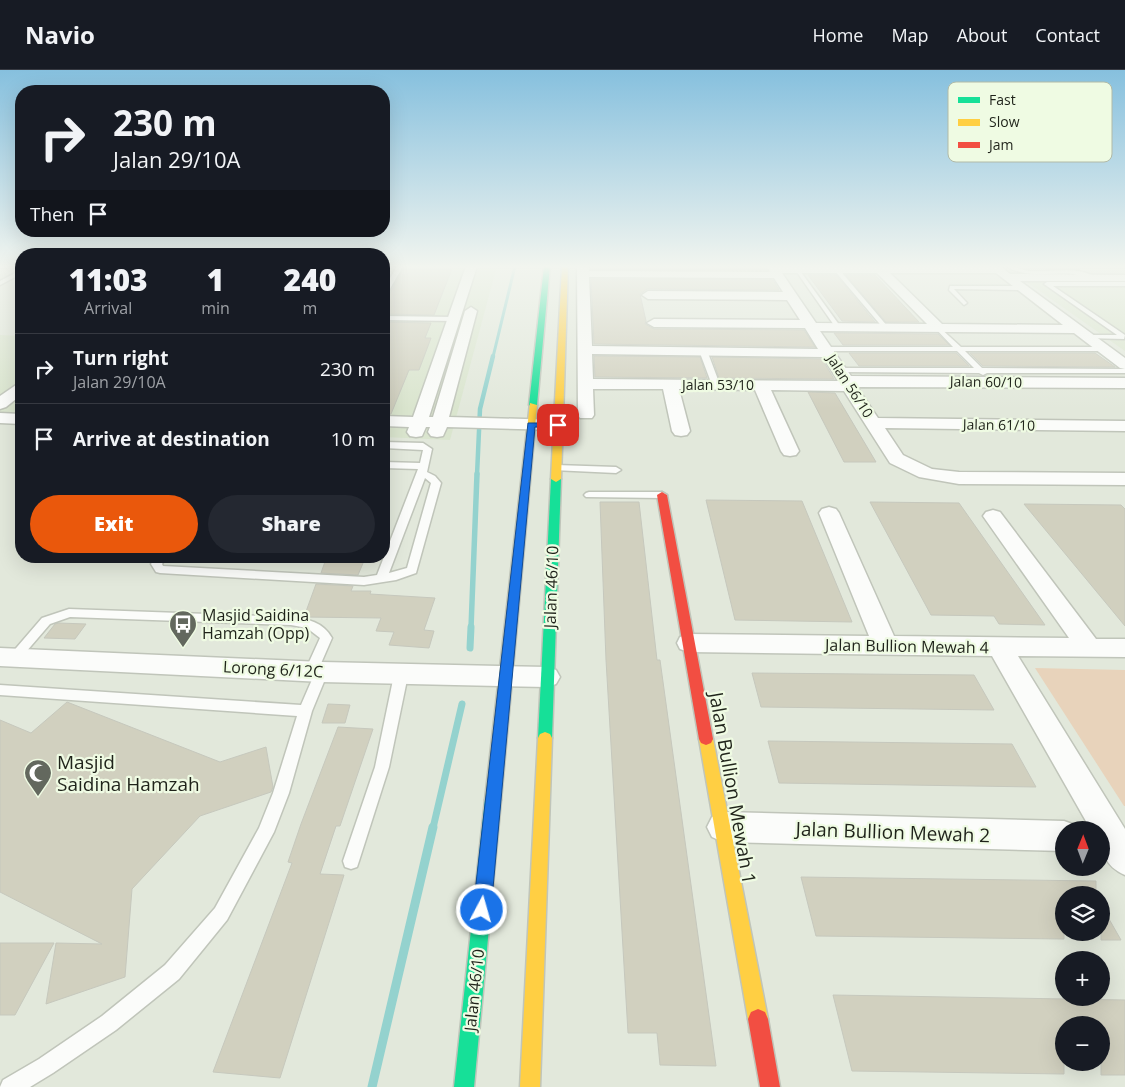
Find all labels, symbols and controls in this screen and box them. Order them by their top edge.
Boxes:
text: Navio [25,18,95,51]
text: Home [813,23,863,47]
text: Map [891,23,929,47]
text: About [957,23,1007,47]
text: Contact [1035,23,1100,47]
legend [948,82,1112,162]
text: Fast [989,90,1016,109]
text: 230 m [113,99,217,146]
icon: right [30,105,95,170]
text: Slow [989,112,1020,131]
text: Jam [987,135,1014,154]
text: Jalan 29/10A [113,144,240,174]
icon: arrive [84,200,112,228]
text: Then [30,201,74,227]
text: 11:03 [69,259,148,300]
text: 1 [207,259,224,300]
text: 240 [284,259,336,300]
text: Arrival [84,297,132,319]
text: min [201,297,230,319]
text: m [303,297,317,319]
text: Turn right [73,345,168,371]
street label: Jalan 56/10 [822,349,878,421]
icon: right [30,355,58,383]
text: 230 m [320,356,375,382]
text: Jalan 29/10A [73,371,166,393]
street label: Jalan 60/10 [948,371,1022,392]
street label: Jalan 53/10 [680,375,754,394]
pin [537,404,579,446]
icon: arrive [544,411,572,439]
street label: Jalan 61/10 [961,414,1035,435]
icon: arrive [30,425,58,453]
text: Arrive at destination [73,426,270,452]
text: 10 m [331,426,375,452]
button: Exit [30,495,198,553]
button: Share [208,495,375,553]
street label: Jalan 46/10 [538,545,563,631]
place label: Masjid Saidina Hamzah (Opp) [202,604,310,644]
bus stop icon: Masjid Saidina Hamzah (Opp) [168,609,198,648]
street label: Jalan Bullion Mewah 4 [823,634,989,658]
street label: Lorong 6/12C [222,655,324,683]
street label: Jalan Bullion Mewah 1 [703,688,763,886]
place label: Masjid Saidina Hamzah [57,749,200,797]
mosque icon: Masjid Saidina Hamzah [23,758,53,797]
street label: Jalan Bullion Mewah 2 [793,816,991,848]
north arrow [1055,821,1110,876]
map controls [1055,821,1110,1071]
position arrow [455,883,507,935]
button: layers [1055,886,1110,941]
street label: Jalan 46/10 [459,948,489,1034]
button: + [1055,951,1110,1006]
button: − [1055,1016,1110,1071]

